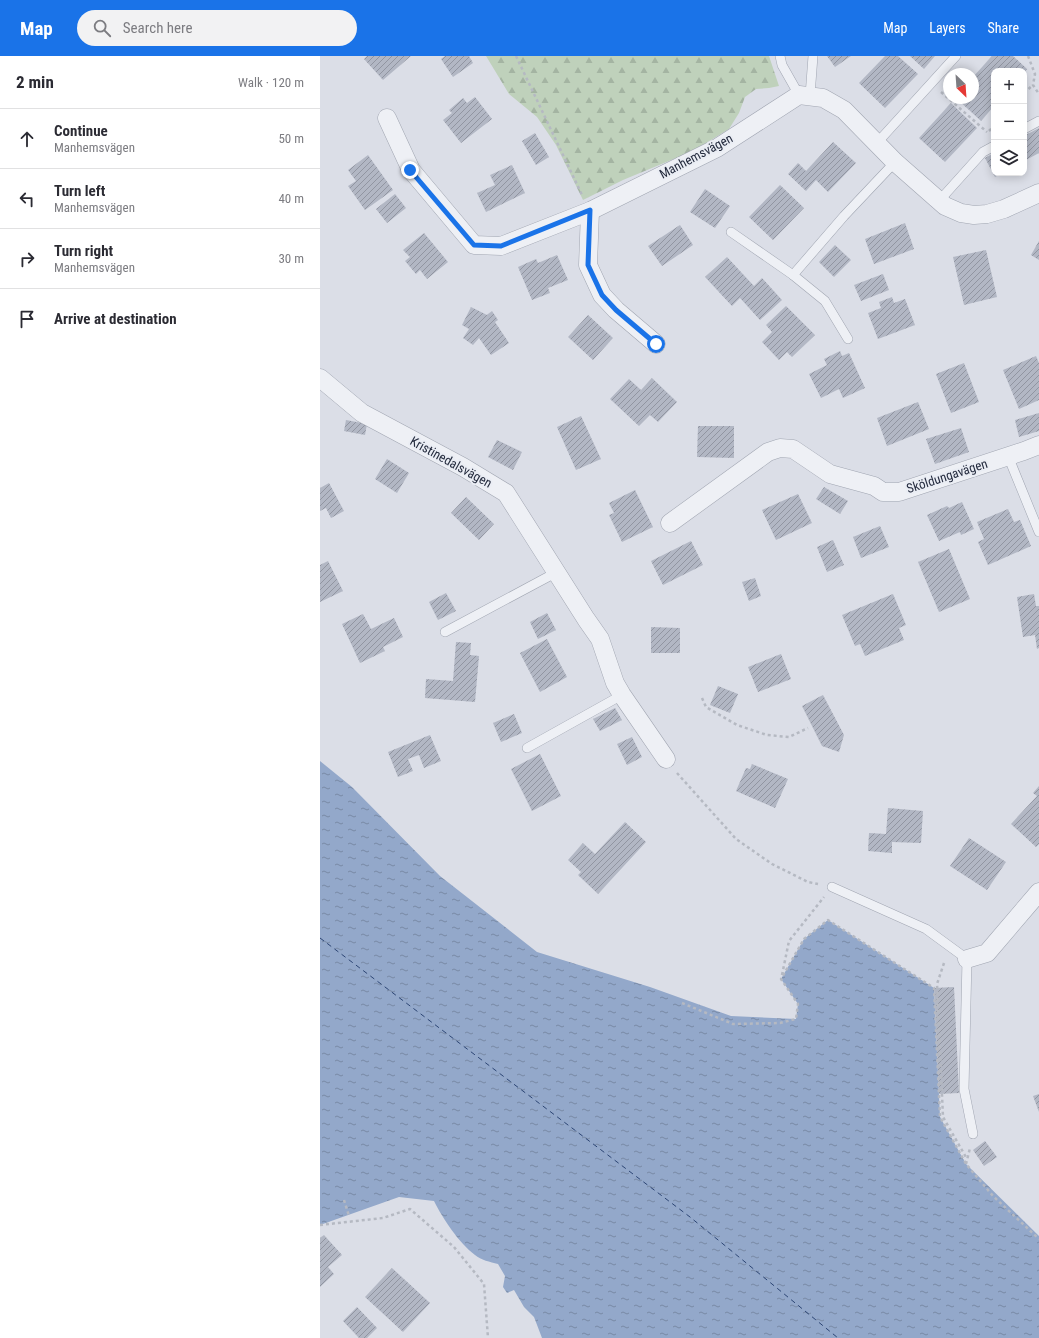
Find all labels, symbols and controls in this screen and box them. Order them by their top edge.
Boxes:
search box [77,10,357,46]
text: Map [20,17,53,40]
icon: search [91,17,113,39]
text: Search here [123,19,193,37]
text: Map [883,20,907,36]
text: Layers [929,20,966,36]
text: Share [988,20,1019,36]
north arrow [943,68,979,104]
map controls [991,68,1027,176]
button: + [991,68,1027,104]
text: 2 min [16,72,54,92]
text: Walk · 120 m [238,75,304,90]
button: − [991,104,1027,140]
text: Continue [54,122,108,140]
icon: ahead [16,128,38,150]
street label: Manhemsvägen [657,130,735,182]
text: 50 m [278,131,304,146]
text: Manhemsvägen [54,140,135,155]
button: layers [991,140,1027,176]
route end [401,161,419,179]
text: Turn left [54,182,105,200]
icon: left [16,188,38,210]
text: 40 m [278,191,304,206]
text: Manhemsvägen [54,200,135,215]
text: Turn right [54,242,113,260]
icon: right [16,248,38,270]
text: 30 m [278,251,304,266]
text: Manhemsvägen [54,260,135,275]
icon: arrive [16,308,38,330]
text: Arrive at destination [54,310,177,328]
route start [647,335,665,353]
street label: Kristinedalsvägen [407,433,495,491]
street label: Sköldungavägen [905,456,989,496]

